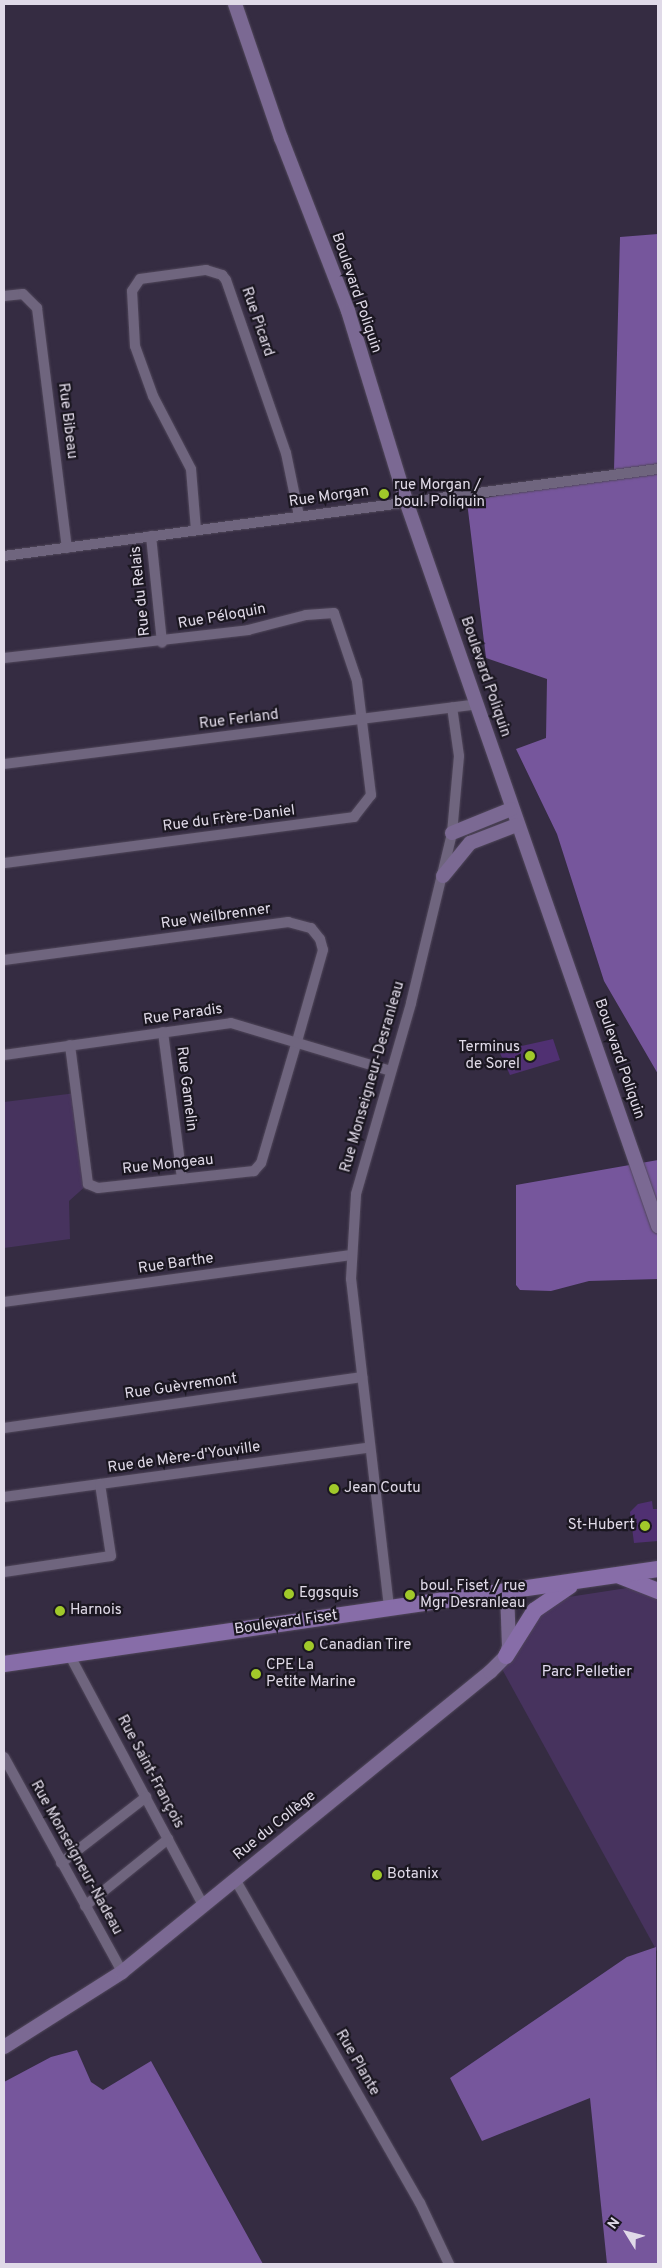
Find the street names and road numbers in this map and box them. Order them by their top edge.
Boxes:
street label: Boulevard Poliquin [327,230,385,356]
street label: Rue Picard [237,285,277,359]
street label: Rue Bibeau [53,382,81,460]
street label: Rue Morgan [288,482,370,512]
street label: Rue du Relais [127,545,155,637]
street label: Rue Péloquin [177,600,267,634]
street label: Boulevard Poliquin [456,614,514,740]
street label: Rue Ferland [198,706,280,734]
street label: Rue du Frère-Daniel [162,802,296,836]
street label: Rue Weilbrenner [160,900,272,934]
street label: Rue Monseigneur-Desranleau [337,979,409,1175]
street label: Boulevard Poliquin [590,996,648,1122]
street label: Rue Paradis [142,1001,224,1029]
street label: Rue Gamelin [172,1046,200,1132]
street label: Rue Mongeau [122,1151,214,1179]
street label: Rue Barthe [137,1250,215,1278]
street label: Rue Guèvremont [124,1370,238,1404]
street label: Rue de Mère-d'Youville [107,1438,261,1478]
street label: Boulevard Fiset [233,1607,339,1639]
street label: Rue Saint-François [113,1712,187,1832]
street label: Rue Monseigneur-Nadeau [26,1778,126,1938]
street label: Rue du Collège [230,1787,320,1865]
street label: Rue Plante [331,2027,383,2099]

